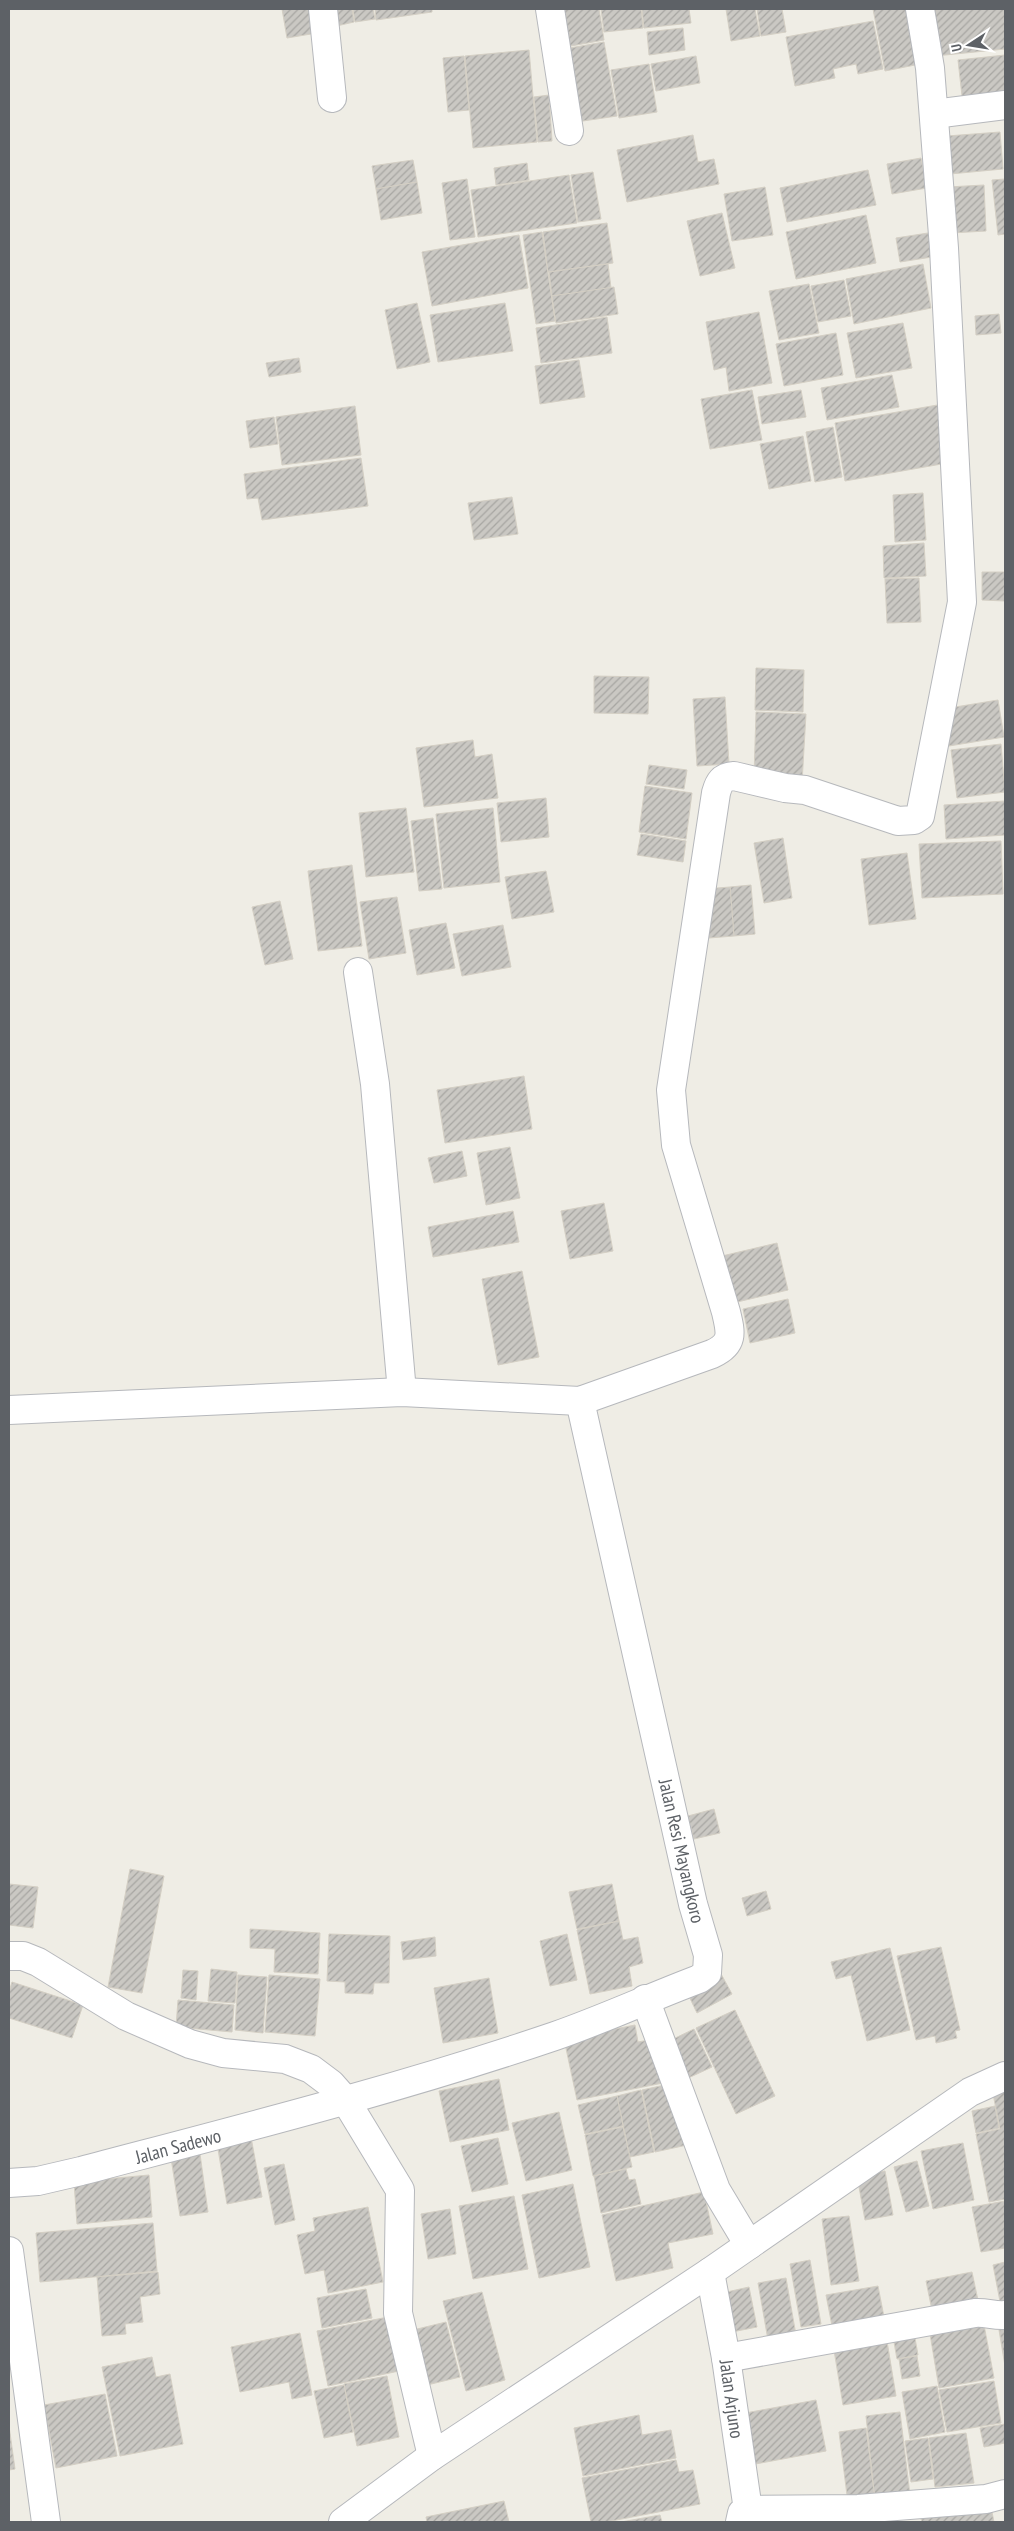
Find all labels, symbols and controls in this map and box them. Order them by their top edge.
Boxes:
north arrow [944,20,994,70]
text: U [947,42,966,53]
street label: Jalan Resi Mayangkoro [654,1776,710,1925]
street label: Jalan Sadewo [132,2123,223,2169]
street label: Jalan Arjuno [714,2357,749,2440]

